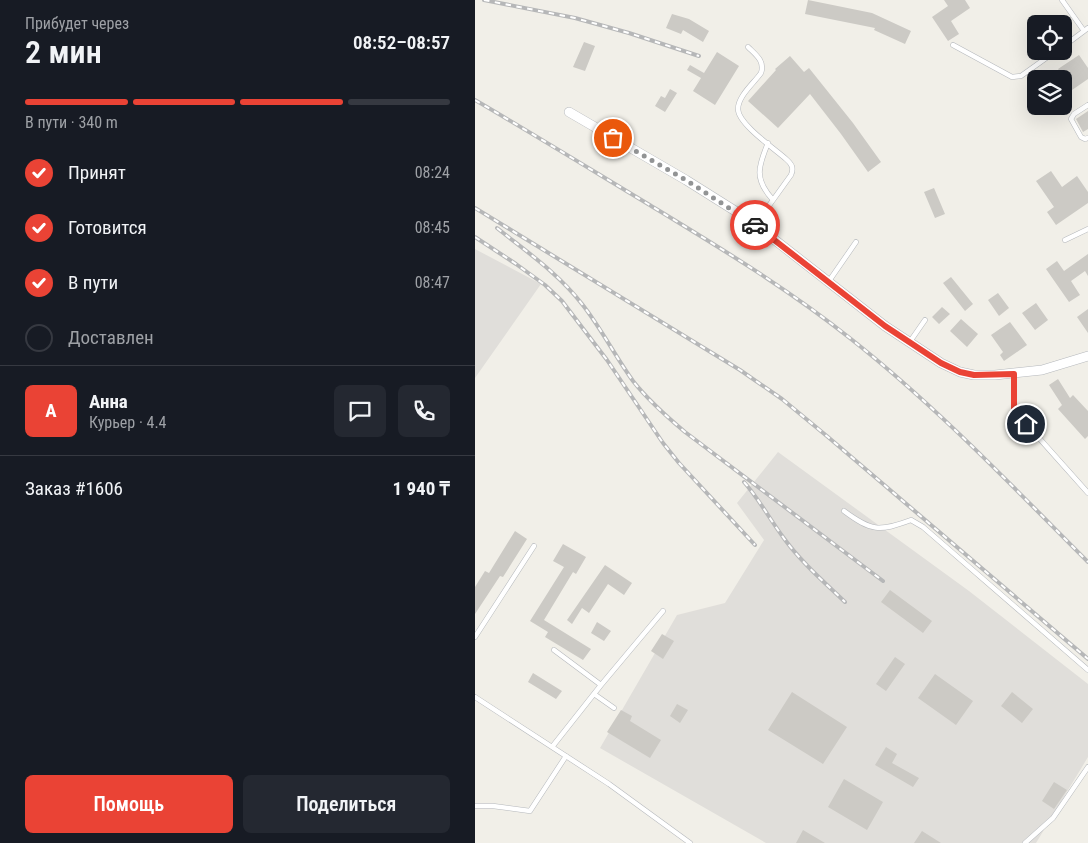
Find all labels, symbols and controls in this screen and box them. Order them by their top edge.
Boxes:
text: Прибудет через [25,14,129,33]
map controls [1027,15,1072,115]
button: locate [1027,15,1072,60]
text: 08:52–08:57 [353,31,450,54]
text: 2 мин [25,33,102,71]
button: layers [1027,70,1072,115]
text: В пути · 340 m [25,113,118,132]
pin [592,117,634,159]
icon: bag [599,124,627,152]
icon: check [25,159,53,187]
text: Принят [68,161,126,184]
text: 08:24 [415,163,450,182]
courier [730,200,780,250]
icon: car [741,211,769,239]
icon: check [25,214,53,242]
text: Готовится [68,216,147,239]
text: 08:45 [415,218,450,237]
icon: check [25,269,53,297]
text: В пути [68,271,118,294]
text: 08:47 [415,273,450,292]
text: Доставлен [68,326,154,349]
button: chat [334,385,386,437]
button: phone [398,385,450,437]
text: Анна [89,390,128,413]
text: А [45,399,57,422]
pin [1005,403,1047,445]
icon: home [1012,410,1040,438]
text: Курьер · 4.4 [89,413,167,432]
text: Заказ #1606 [25,477,123,500]
text: 1 940 ₸ [392,477,450,500]
button: Помощь [25,775,233,833]
button: Поделиться [243,775,450,833]

